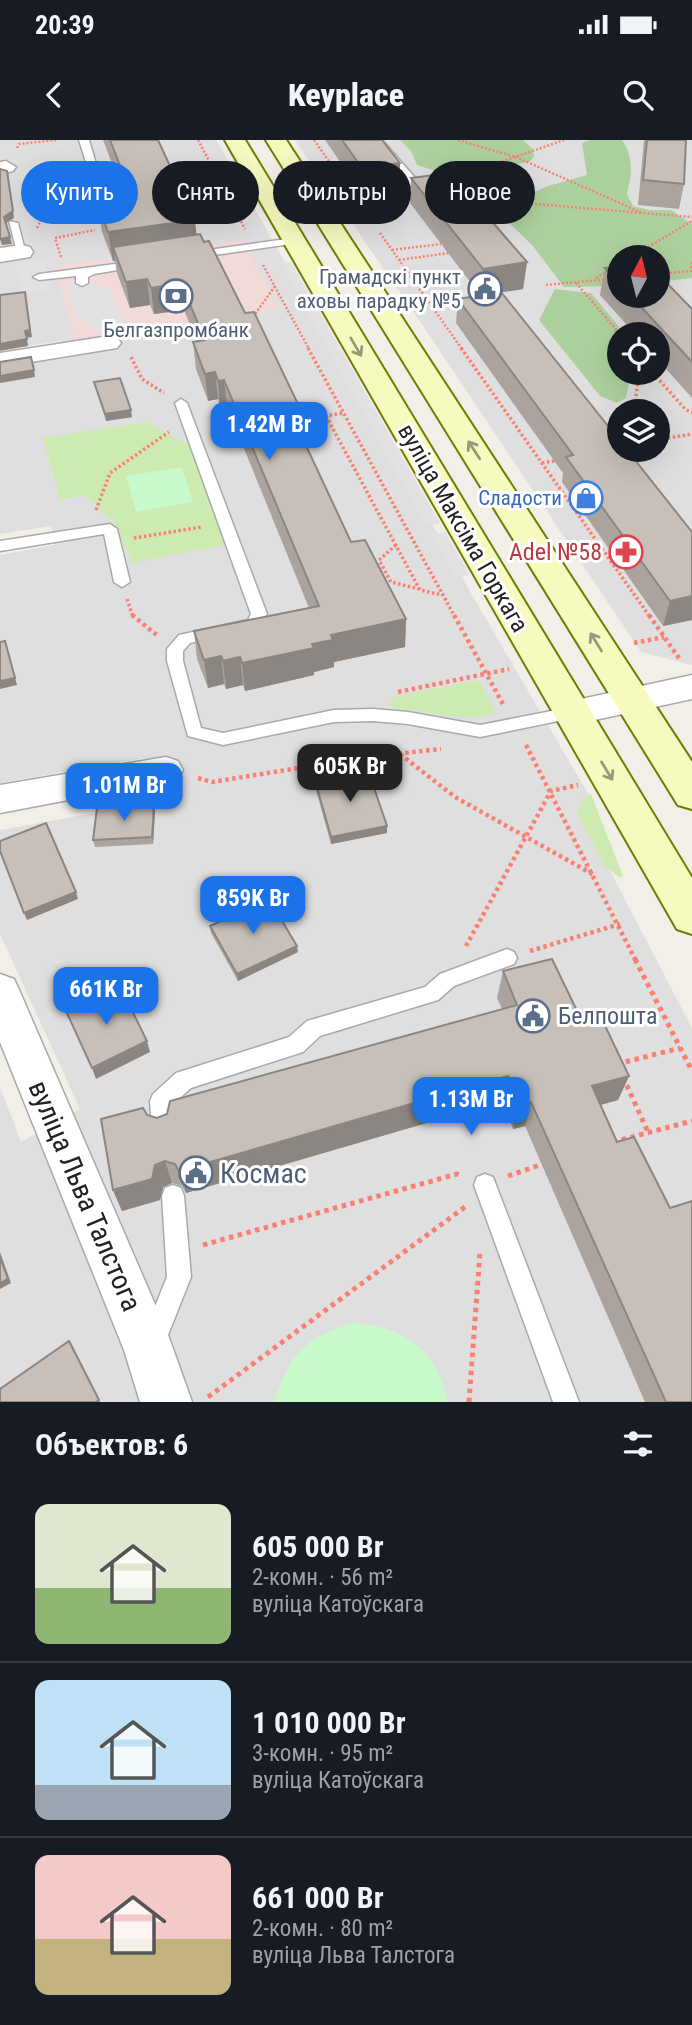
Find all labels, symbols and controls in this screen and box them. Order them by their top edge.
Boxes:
text: 20:39 [35,10,95,40]
icon: back [35,76,73,114]
text: Keyplace [288,76,404,114]
icon: search [619,76,657,114]
chip: Купить [21,161,138,224]
chip: Снять [152,161,259,224]
chip: Фильтры [273,161,411,224]
chip: Новое [425,161,535,224]
north arrow [607,245,670,308]
map controls [607,245,670,462]
place label: Грамадскі пункт аховы парадку №5 [297,265,461,313]
public building icon: Грамадскі пункт аховы парадку №5 [466,270,504,308]
bank icon: Белгазпромбанк [157,277,195,315]
place label: Белгазпромбанк [103,318,249,342]
button: locate [607,322,670,385]
one-way arrow [350,336,364,356]
button: layers [607,399,670,462]
pin: 1.42M Br [197,402,341,462]
text: 1.42M Br [227,411,311,438]
street label: вуліца Максіма Горкага [392,419,534,637]
one-way arrow [466,441,480,461]
shop icon: Сладости [567,479,605,517]
place label: Сладости [478,486,562,510]
pharmacy icon: Adel №58 [607,533,645,571]
place label: Adel №58 [509,538,602,566]
one-way arrow [588,633,603,652]
pin: 605K Br [285,744,415,804]
text: 605K Br [313,753,387,780]
one-way arrow [600,761,614,781]
pin: 1.01M Br [52,764,196,823]
text: 1.01M Br [82,772,166,799]
pin: 859K Br [188,876,318,936]
text: 859K Br [216,885,290,912]
pin: 661K Br [41,968,171,1027]
text: 661K Br [69,976,143,1003]
public building icon: Белпошта [514,997,552,1035]
place label: Белпошта [558,1002,657,1030]
street label: вуліца Льва Талстога [22,1076,148,1316]
pin: 1.13M Br [399,1077,543,1137]
text: 1.13M Br [429,1086,513,1113]
public building icon: Космас [177,1154,215,1192]
place label: Космас [220,1157,307,1190]
icon: filters [619,1425,657,1463]
text: Объектов: 6 [35,1427,188,1462]
text: 605 000 Br [252,1529,384,1564]
icon: home [91,1532,175,1616]
text: 2-комн. · 56 m² [252,1564,393,1591]
text: вуліца Катоўскага [252,1591,424,1618]
text: 1 010 000 Br [252,1705,406,1740]
icon: home [91,1708,175,1792]
text: 3-комн. · 95 m² [252,1740,393,1767]
text: вуліца Катоўскага [252,1767,424,1794]
text: 661 000 Br [252,1880,384,1915]
icon: home [91,1883,175,1967]
text: 2-комн. · 80 m² [252,1915,393,1942]
text: вуліца Льва Талстога [252,1942,455,1969]

